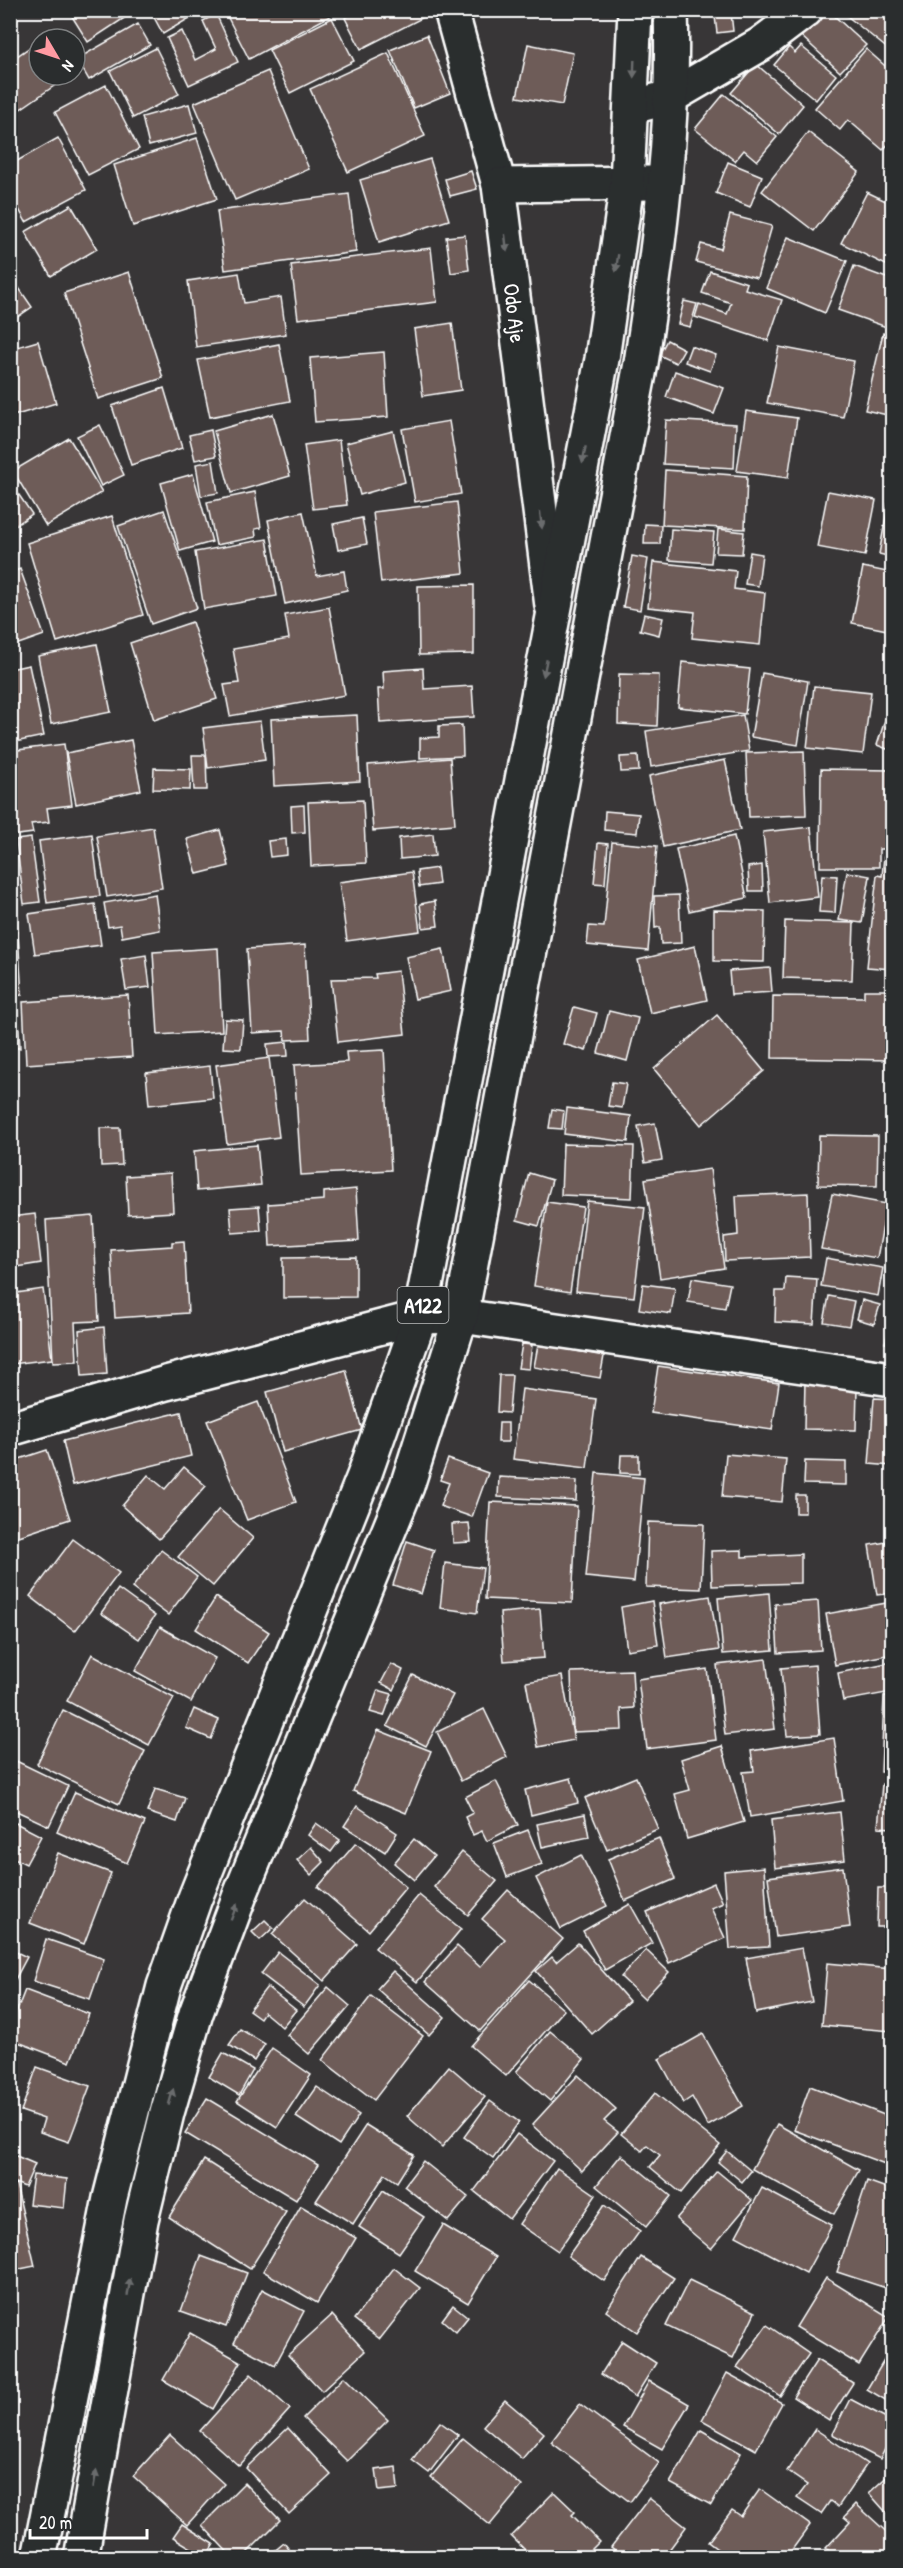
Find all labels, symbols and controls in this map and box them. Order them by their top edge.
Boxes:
north arrow [27,27,87,87]
text: N [57,56,80,77]
one-way arrow [629,59,638,78]
one-way arrow [501,234,511,253]
one-way arrow [613,254,622,273]
street label: Odo Aje [496,282,534,345]
one-way arrow [580,446,589,465]
one-way arrow [537,511,546,530]
one-way arrow [540,658,549,677]
road number: A122 [398,1287,448,1323]
one-way arrow [229,1903,239,1921]
one-way arrow [167,2088,176,2106]
one-way arrow [124,2277,133,2296]
one-way arrow [91,2470,100,2489]
scale bar [30,2502,147,2540]
text: 20 m [39,2510,72,2535]

